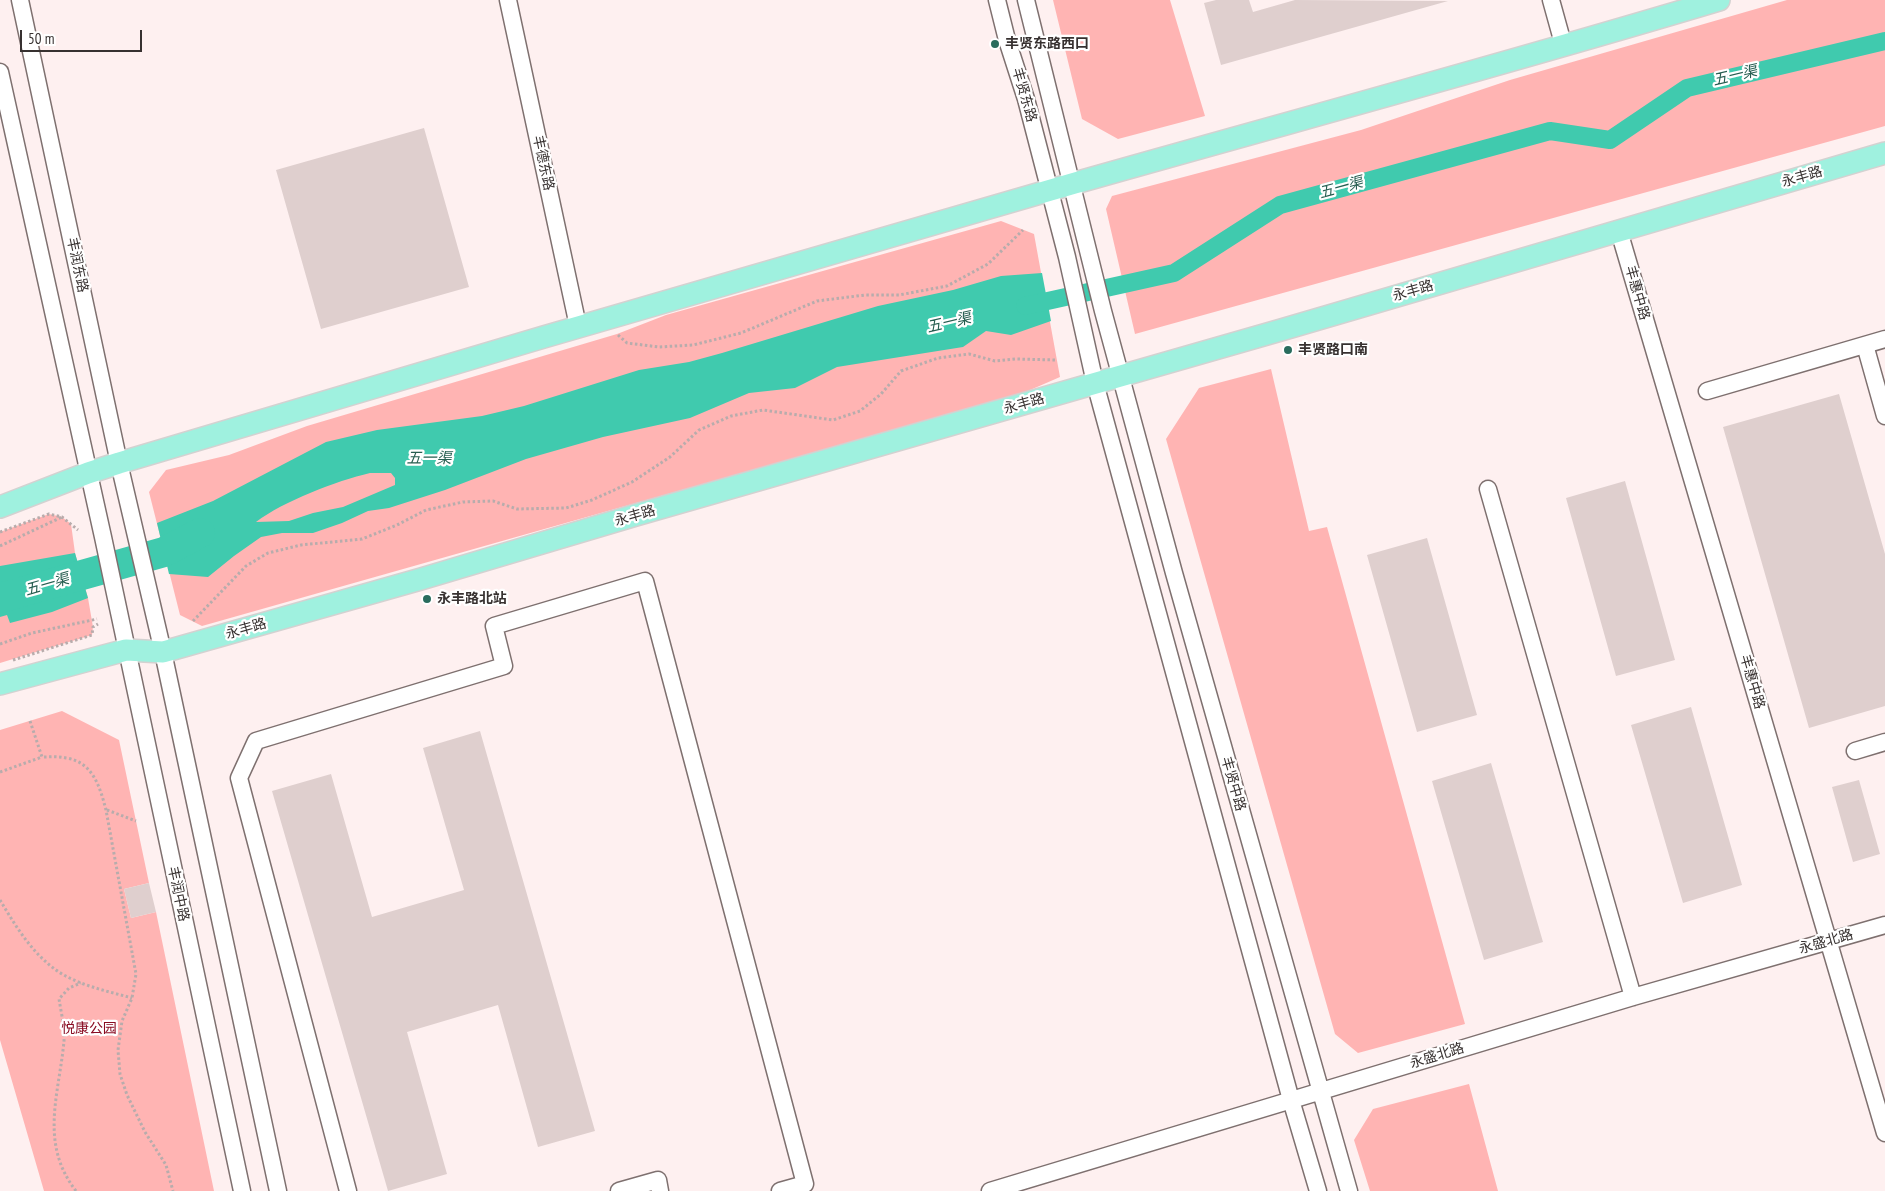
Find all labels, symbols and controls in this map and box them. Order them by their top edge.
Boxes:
scale bar [22,20,145,52]
text: 50 m [28,29,54,48]
place label: 丰贤东路西口 [1005,36,1089,52]
marker: 丰贤东路西口 [989,38,1001,50]
water label: 五一渠 [1711,62,1759,90]
street label: 丰贤东路 [1008,66,1040,124]
street label: 丰德东路 [529,134,557,192]
street label: 永丰路 [1779,163,1825,191]
water label: 五一渠 [1317,173,1365,203]
street label: 丰润东路 [63,236,91,294]
street label: 丰惠中路 [1621,264,1653,322]
street label: 永丰路 [1390,277,1436,305]
water label: 五一渠 [925,309,973,337]
place label: 丰贤路口南 [1298,342,1368,358]
marker: 丰贤路口南 [1282,344,1294,356]
street label: 永丰路 [1001,390,1047,418]
water label: 五一渠 [407,450,451,468]
street label: 永丰路 [612,502,658,530]
water label: 五一渠 [23,570,71,600]
place label: 永丰路北站 [437,591,507,607]
marker: 永丰路北站 [421,593,433,605]
street label: 永丰路 [223,615,269,643]
street label: 丰惠中路 [1736,653,1768,711]
street label: 丰贤中路 [1217,755,1249,813]
street label: 丰润中路 [164,865,192,923]
street label: 永盛北路 [1797,926,1855,958]
park label: 悦康公园 [61,1021,117,1037]
street label: 永盛北路 [1408,1040,1466,1072]

